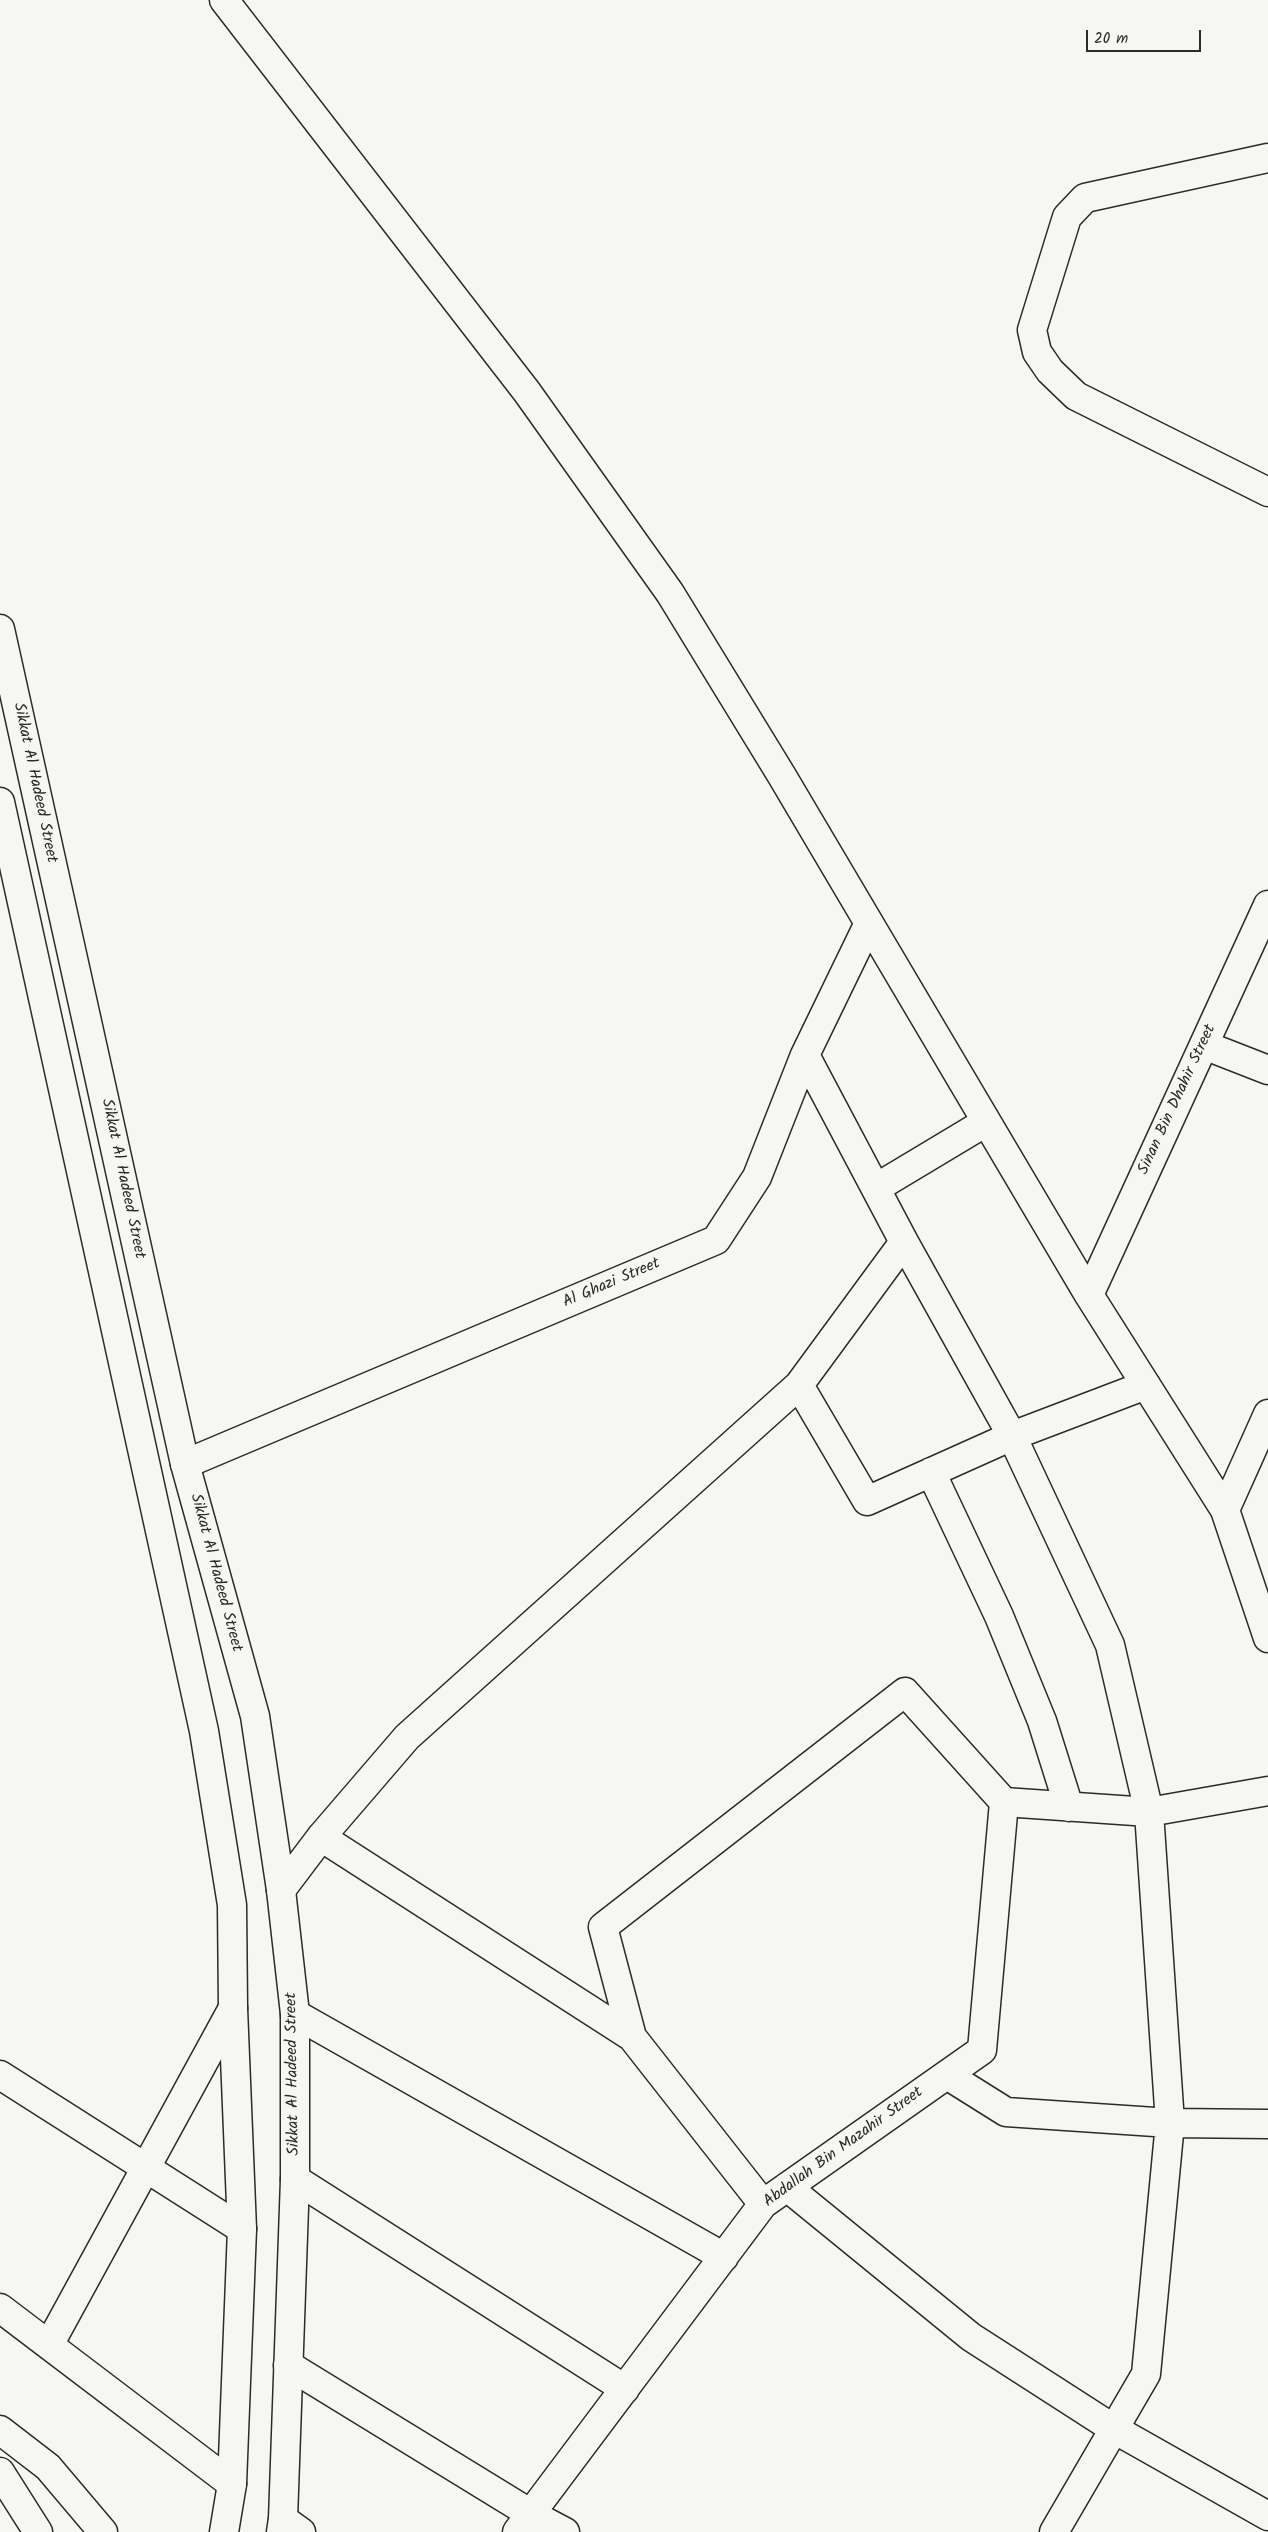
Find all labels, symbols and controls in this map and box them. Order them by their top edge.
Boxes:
scale bar [1088,20,1203,52]
text: 20 m [1094,27,1128,51]
street label: Sikkat Al Hadeed Street [8,701,60,865]
street label: Sinan Bin Dhahir Street [1135,1022,1221,1178]
street label: Sikkat Al Hadeed Street [96,1097,148,1261]
street label: Al Ghazi Street [560,1255,664,1313]
street label: Sikkat Al Hadeed Street [185,1492,245,1654]
street label: Sikkat Al Hadeed Street [283,1992,305,2156]
street label: Abdallah Bin Mazahir Street [761,2084,927,2212]

